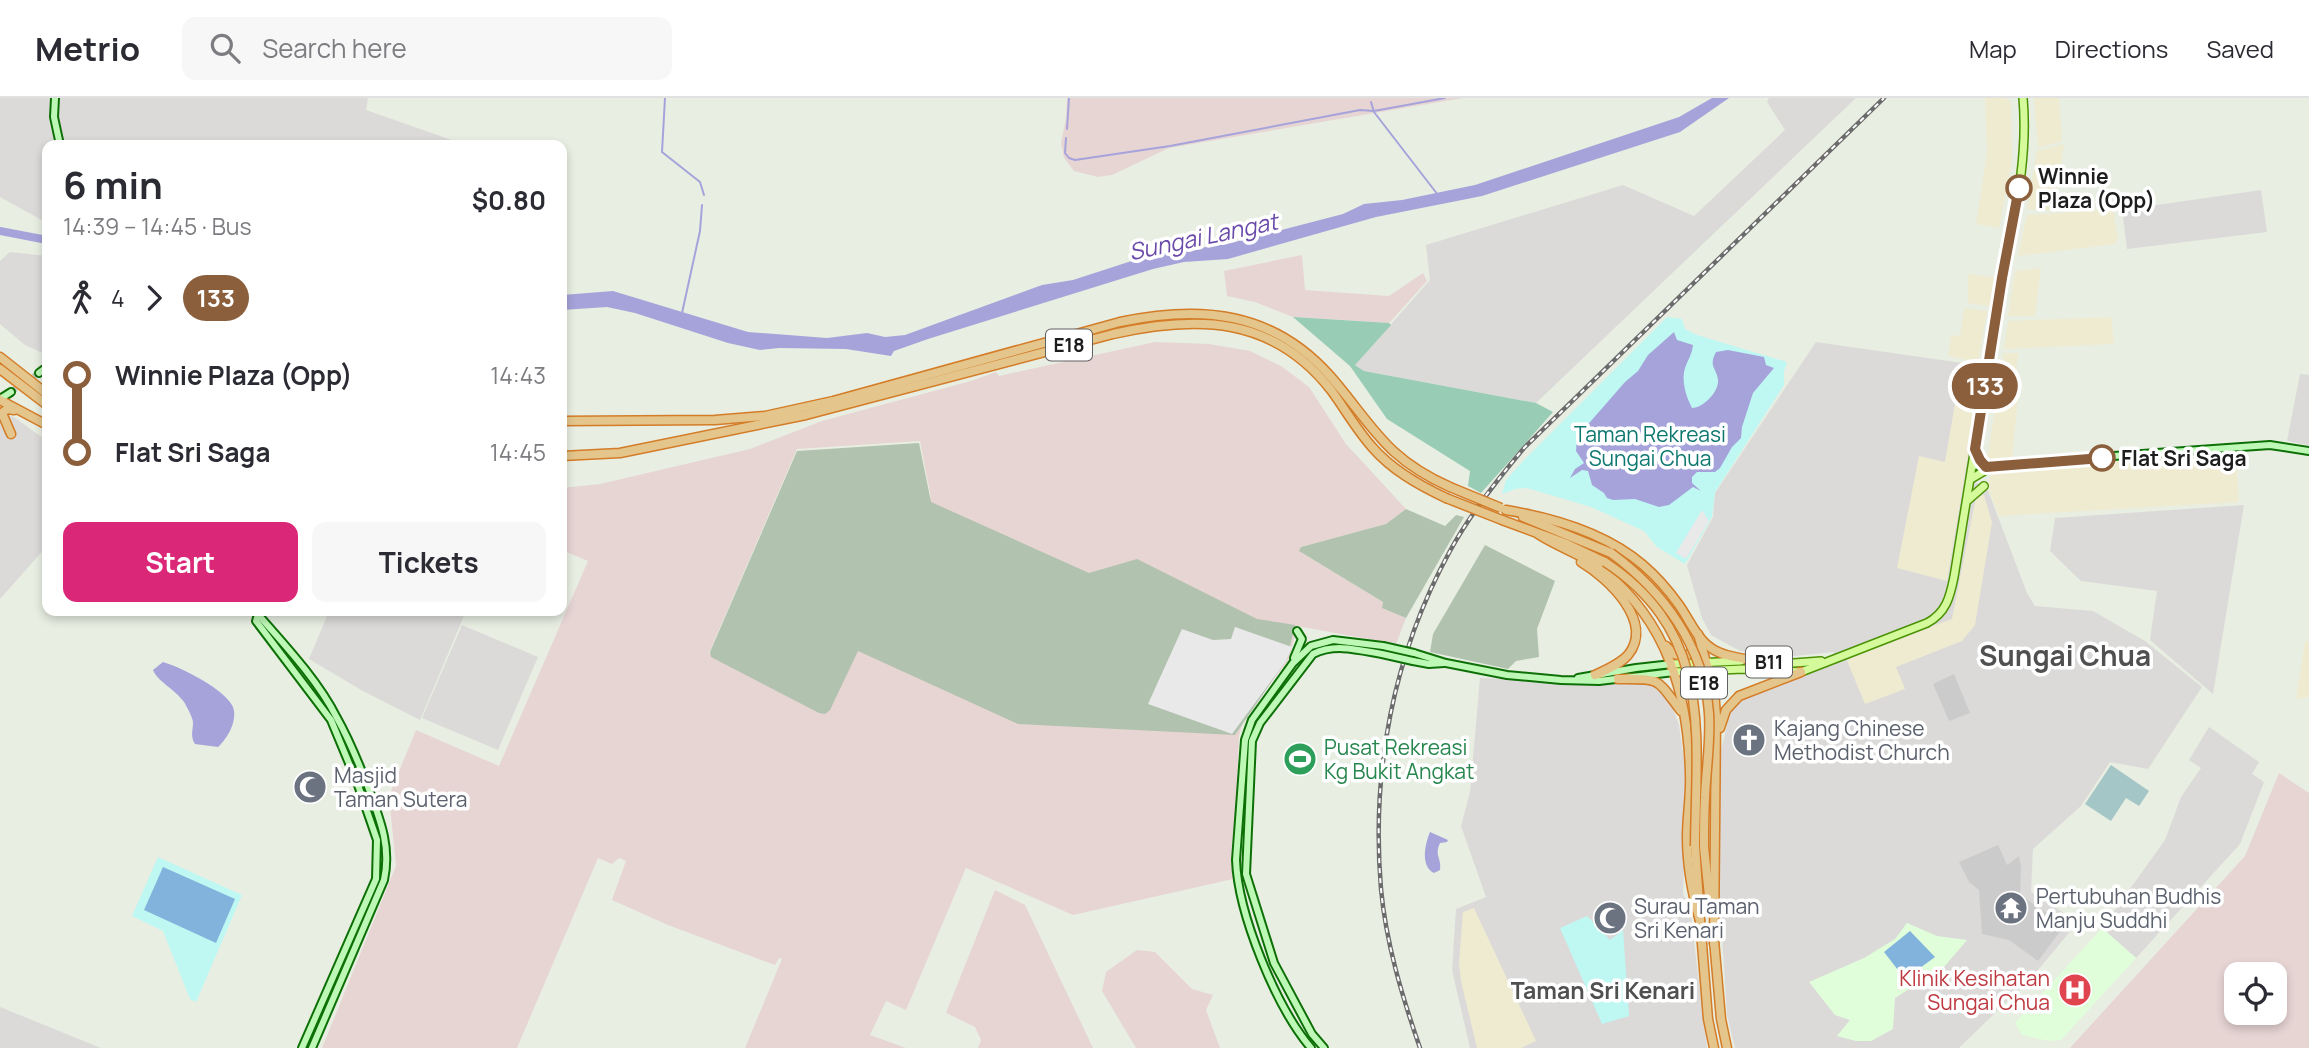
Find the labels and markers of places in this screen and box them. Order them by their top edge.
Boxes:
place label: Winnie Plaza (Opp) [2038,162,2155,214]
marker: Winnie Plaza (Opp) [2006,175,2032,201]
place label: Flat Sri Saga [2121,444,2247,472]
marker: Flat Sri Saga [2089,445,2115,471]
place label: Kajang Chinese Methodist Church [1774,714,1950,766]
church icon: Kajang Chinese Methodist Church [1730,721,1768,759]
place label: Pusat Rekreasi Kg Bukit Angkat [1324,733,1474,785]
sports icon: Pusat Rekreasi Kg Bukit Angkat [1281,740,1319,778]
place label: Masjid Taman Sutera [334,761,467,813]
mosque icon: Masjid Taman Sutera [291,768,329,806]
place label: Pertubuhan Budhis Manju Suddhi [2036,882,2221,934]
temple icon: Pertubuhan Budhis Manju Suddhi [1992,889,2030,927]
place label: Surau Taman Sri Kenari [1634,892,1760,944]
mosque icon: Surau Taman Sri Kenari [1591,899,1629,937]
place label: Klinik Kesihatan Sungai Chua [1899,964,2050,1016]
hospital icon: Klinik Kesihatan Sungai Chua [2056,971,2094,1009]

